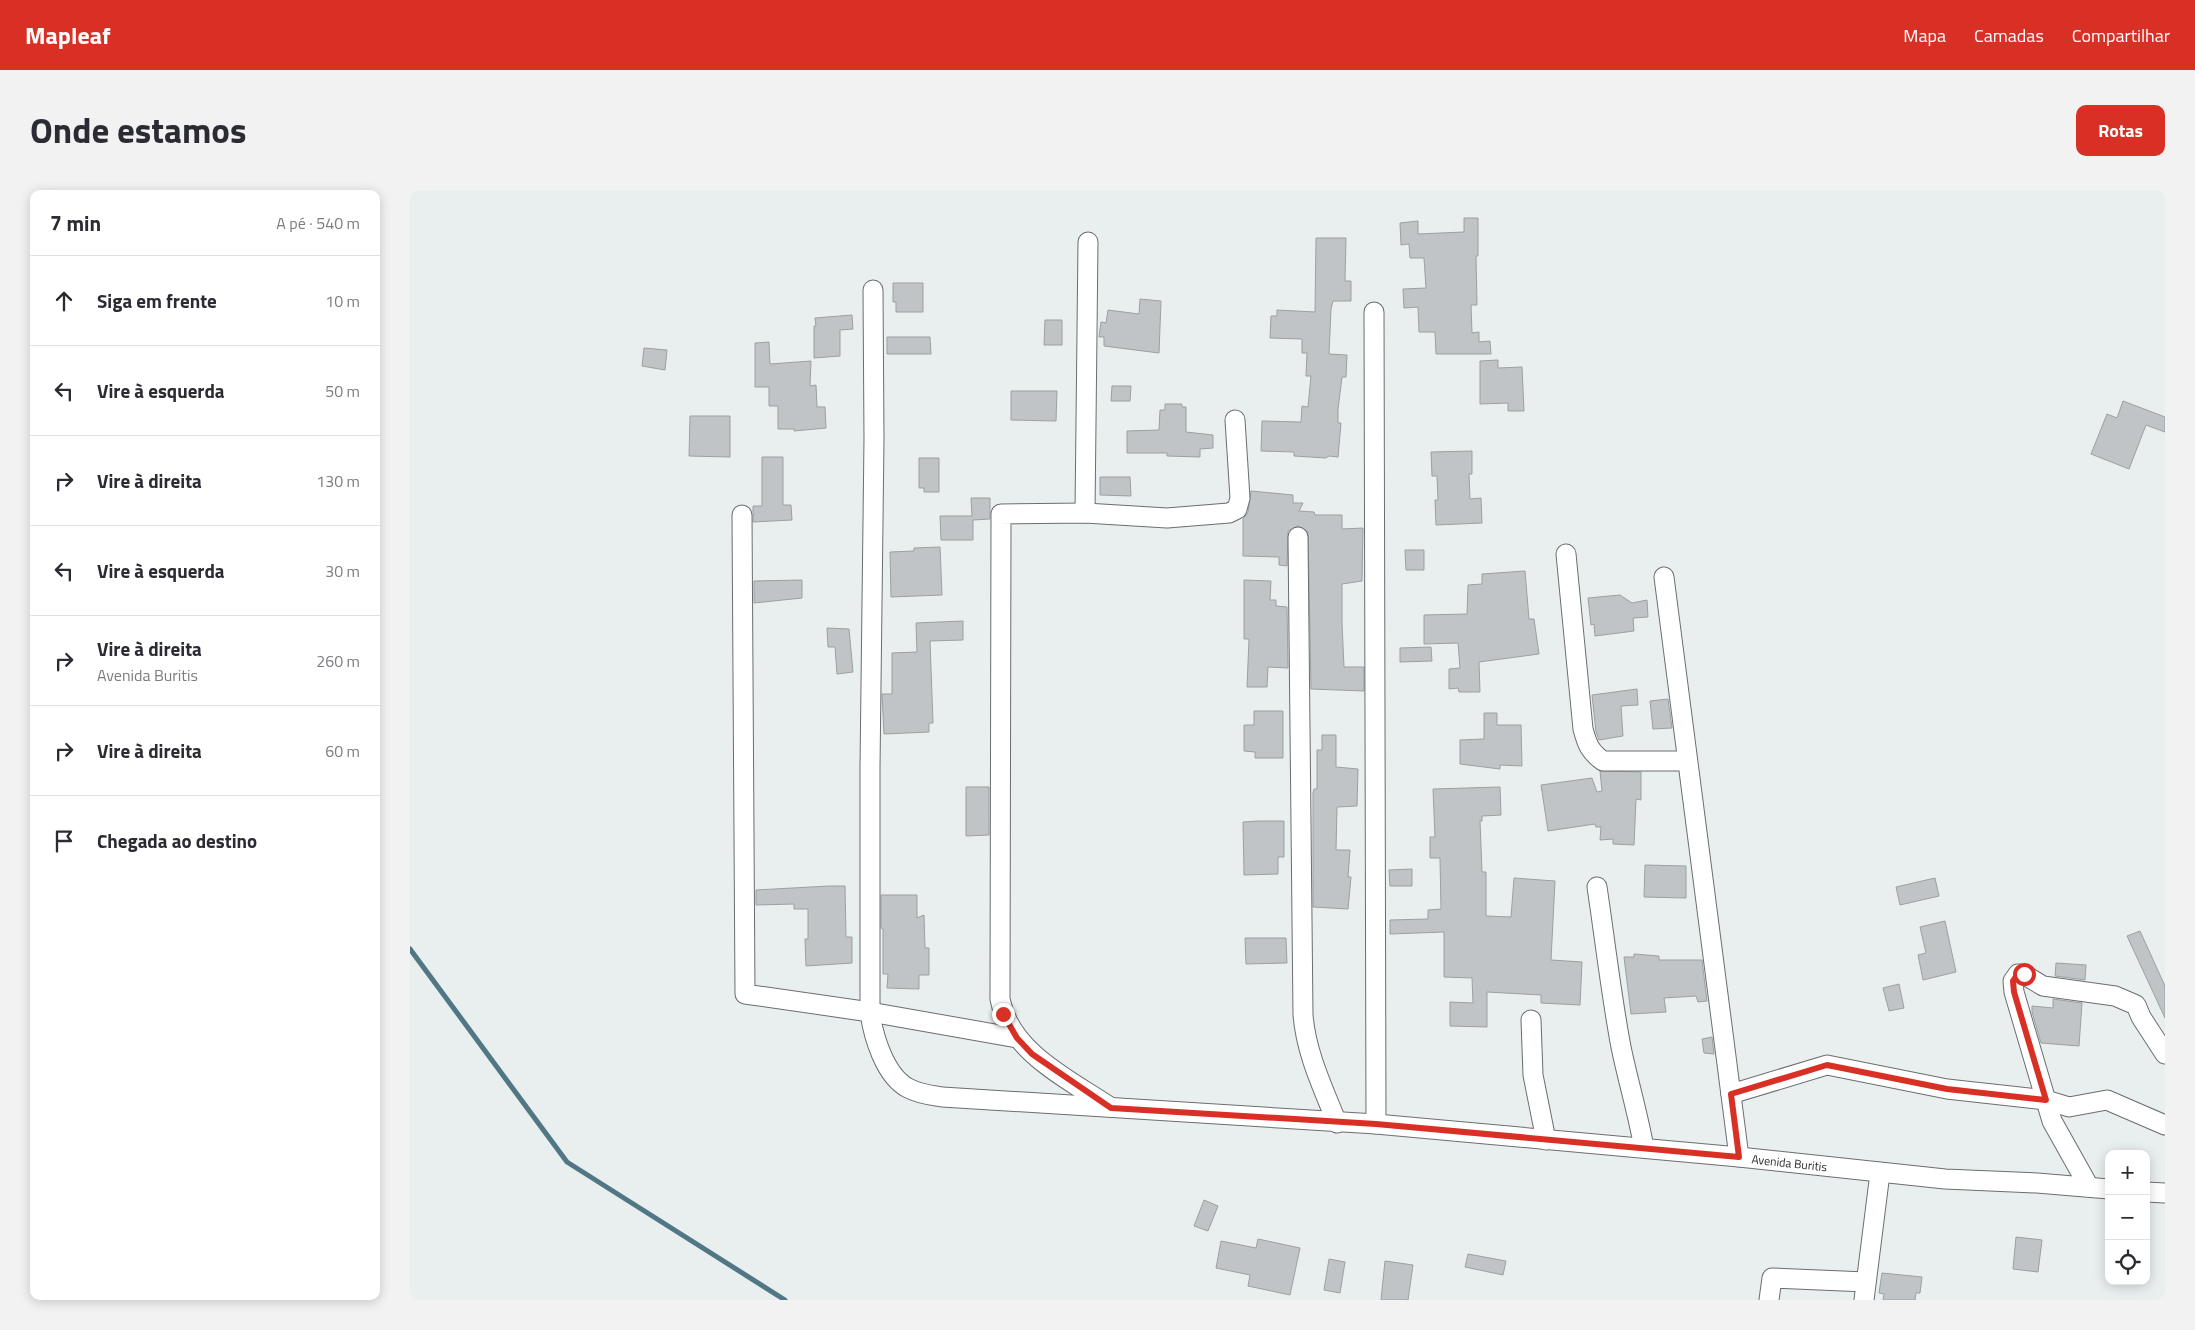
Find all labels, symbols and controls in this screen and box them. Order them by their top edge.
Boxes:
text: Mapleaf [25,17,110,53]
text: Mapa [1903,22,1946,49]
text: Camadas [1974,22,2044,49]
text: Compartilhar [2072,22,2170,49]
text: Onde estamos [30,103,246,157]
button: Rotas [2076,105,2165,156]
text: 7 min [50,207,101,239]
text: A pé · 540 m [276,211,360,235]
text: Siga em frente [97,286,217,315]
icon: ahead [50,287,78,315]
text: 10 m [325,289,360,313]
text: Vire à esquerda [97,376,225,405]
icon: left [50,377,78,405]
text: 50 m [325,379,360,403]
text: Vire à direita [97,466,202,495]
icon: right [50,467,78,495]
text: 130 m [316,469,360,493]
text: Vire à esquerda [97,556,225,585]
icon: left [50,557,78,585]
text: 30 m [325,559,360,583]
text: Vire à direita [97,634,202,663]
icon: right [50,647,78,675]
text: 260 m [316,649,360,673]
text: Avenida Buritis [97,663,198,687]
text: Vire à direita [97,736,202,765]
icon: right [50,737,78,765]
text: 60 m [325,739,360,763]
text: Chegada ao destino [97,826,257,855]
icon: arrive [50,827,78,855]
route start [2013,963,2036,986]
route end [992,1003,1015,1026]
street label: Avenida Buritis [1751,1149,1828,1176]
map controls [2105,1150,2150,1285]
button: + [2105,1150,2150,1195]
button: − [2105,1195,2150,1240]
button: locate [2105,1240,2150,1285]

